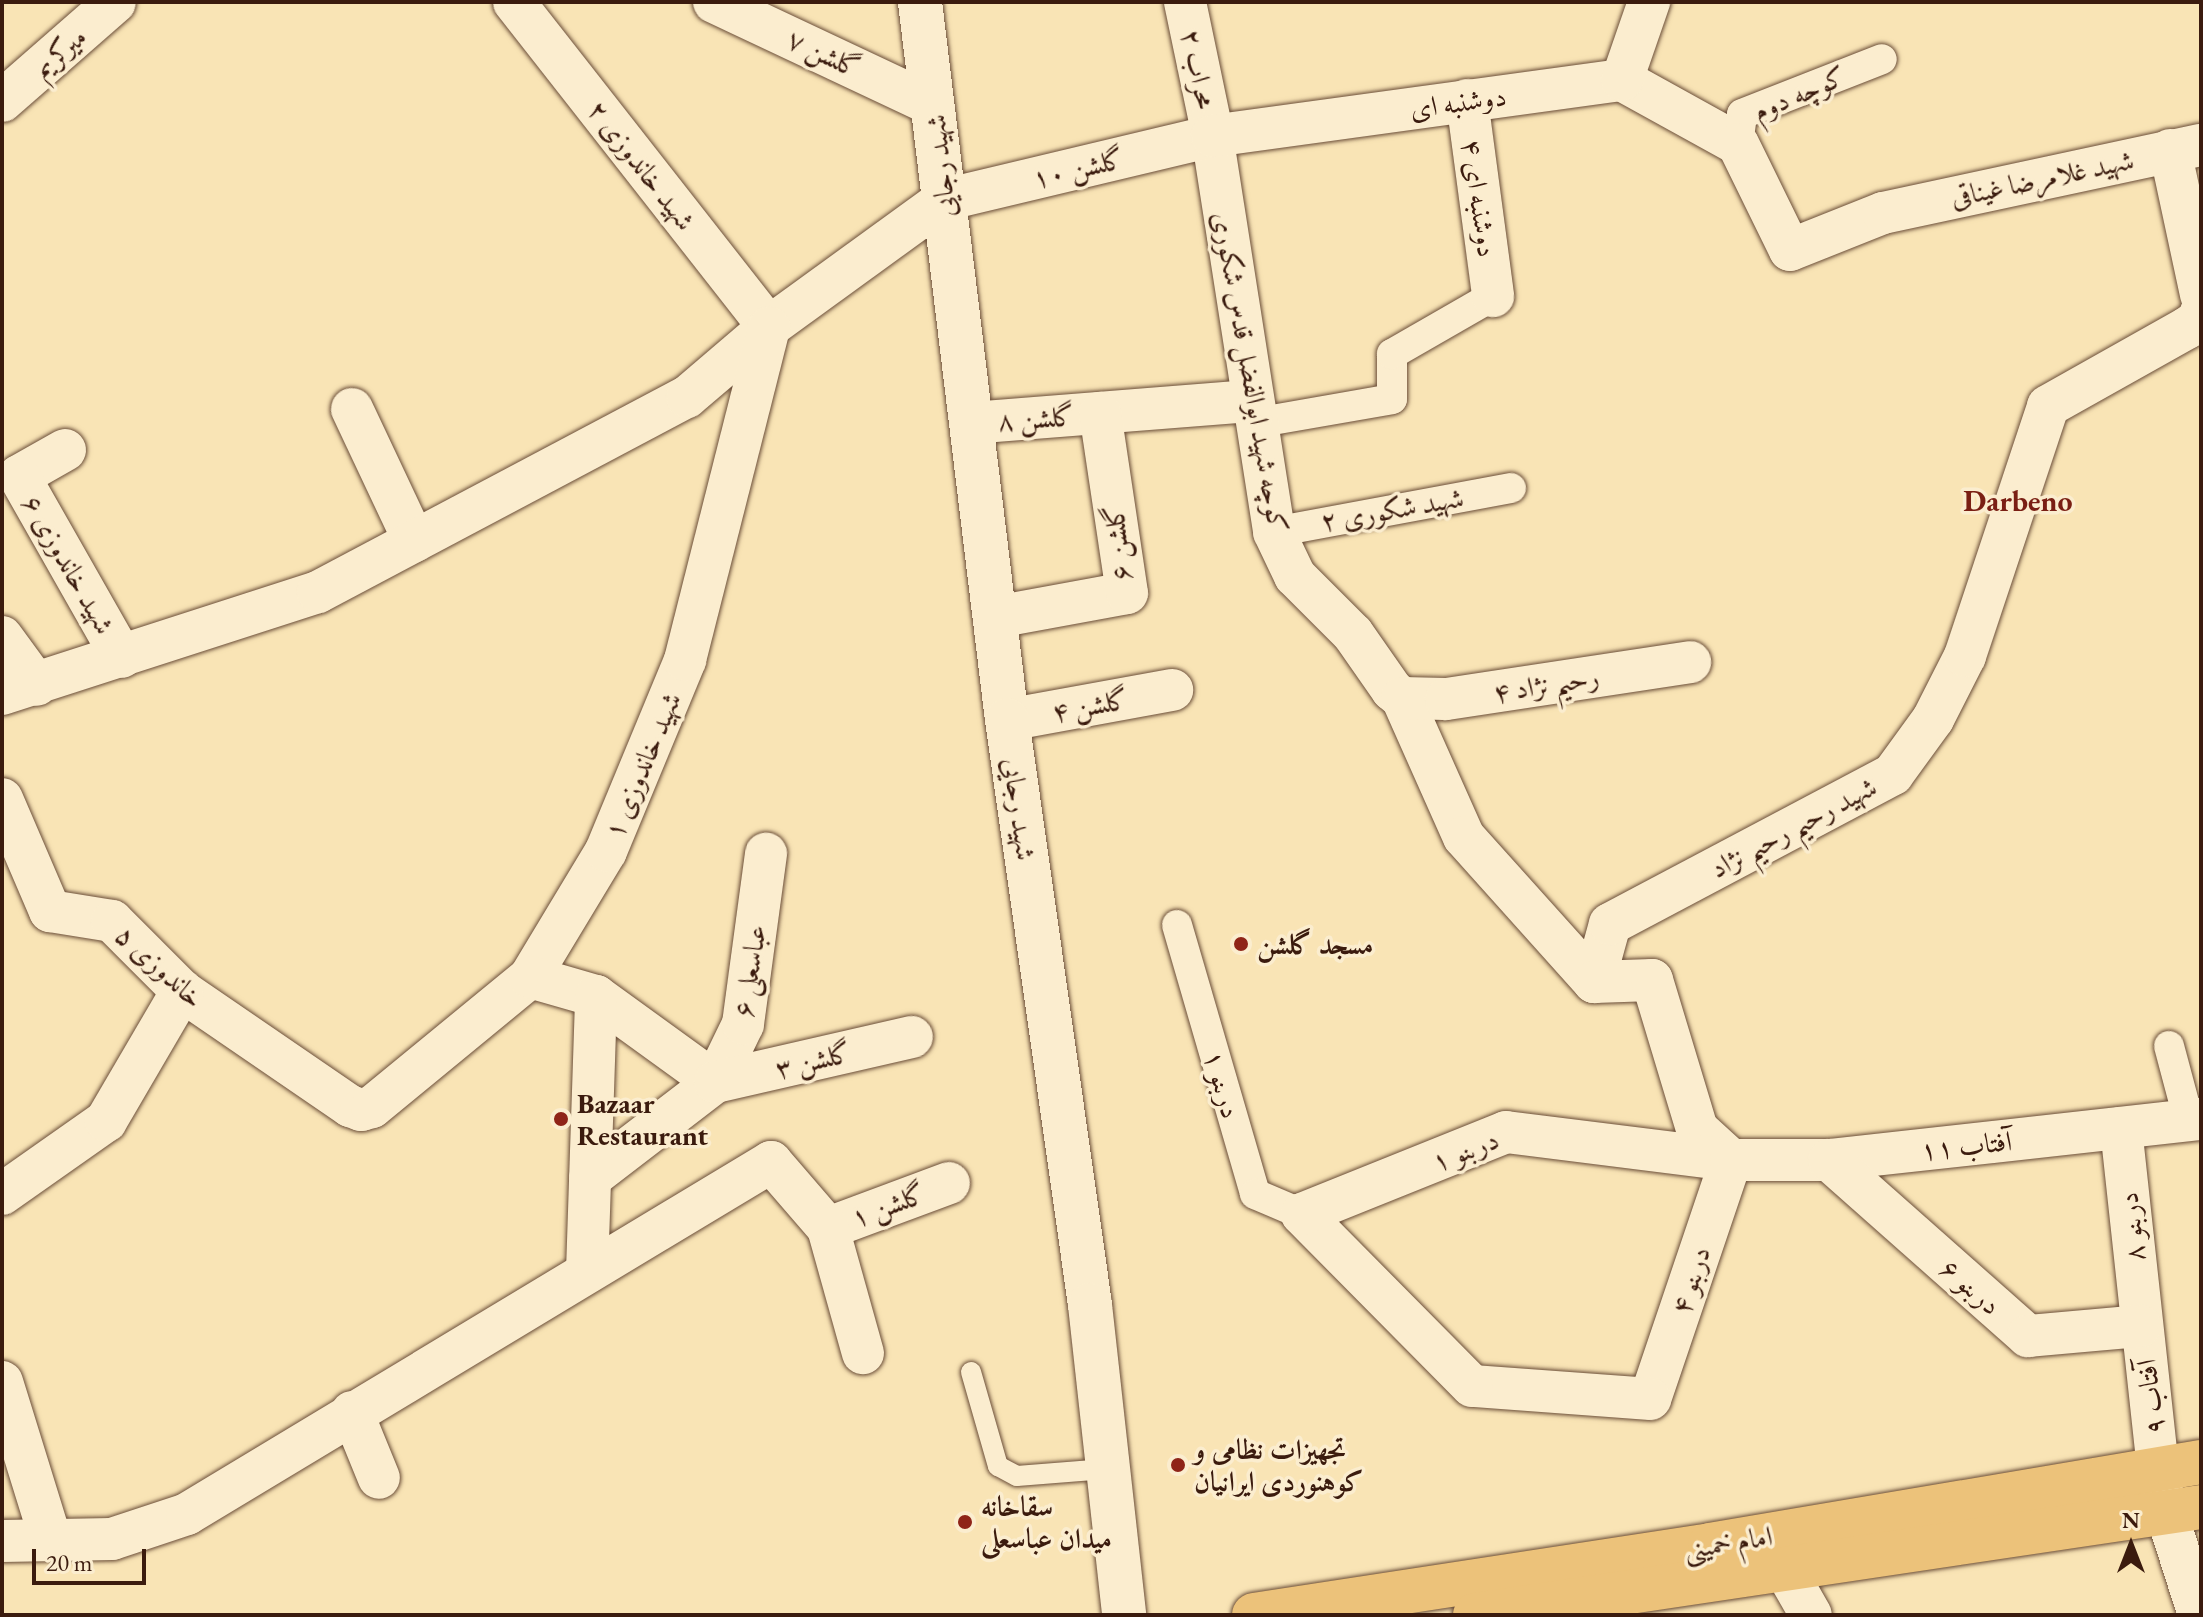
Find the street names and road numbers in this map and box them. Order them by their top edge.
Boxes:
street label: میرکریم [25,19,93,85]
street label: ۷ گلشن [782,22,866,84]
street label: ۲ محراب [1174,26,1224,112]
street label: کوچه دوم [1747,58,1851,128]
street label: دوشنبه ای [1408,79,1508,125]
street label: ۲ شهید خاندوزی [581,93,703,237]
street label: شهید رجایی [918,113,962,219]
street label: ۴ دوشنبه ای [1455,137,1505,259]
street label: ۱۰ گلشن [1029,141,1127,195]
street label: شهید غلامرضا غیناقی [1947,142,2137,214]
street label: کوچه شهید ابوالفضل قدس شکوری [1206,209,1296,535]
street label: ۸ گلشن [996,399,1076,437]
street label: ۲ شهید شکوری [1318,480,1466,538]
street label: ۶ شهید خاندوزی [16,488,122,640]
street label: ۶ گلشن [1096,503,1138,583]
street label: رحیم نژاد ۴ [1491,659,1601,709]
street label: ۴ گلشن [1049,682,1131,728]
street label: ۱ شهید خاندوزی [596,687,688,843]
street label: شهید رجایی [996,756,1044,862]
street label: شهید رحیم رحیم نژاد [1704,769,1882,885]
street label: خاندوزی ۵ [109,918,211,1014]
street label: ۶ عباسعلی [725,922,773,1020]
street label: ۳ گلشن [772,1035,854,1085]
street label: ۱ دربنو [1197,1046,1249,1122]
street label: دربنو ۱ [1427,1122,1503,1178]
street label: آفتاب ۱۱ [1919,1123,2013,1167]
street label: ۱ گلشن [846,1176,930,1234]
street label: ۸ دربنو [2111,1191,2151,1263]
street label: ۴ دربنو [1663,1242,1717,1318]
street label: ۶ دربنو [1934,1251,2008,1321]
street label: آفتاب ۹ [2129,1357,2171,1437]
street label: امام خمینی [1681,1518,1775,1566]

